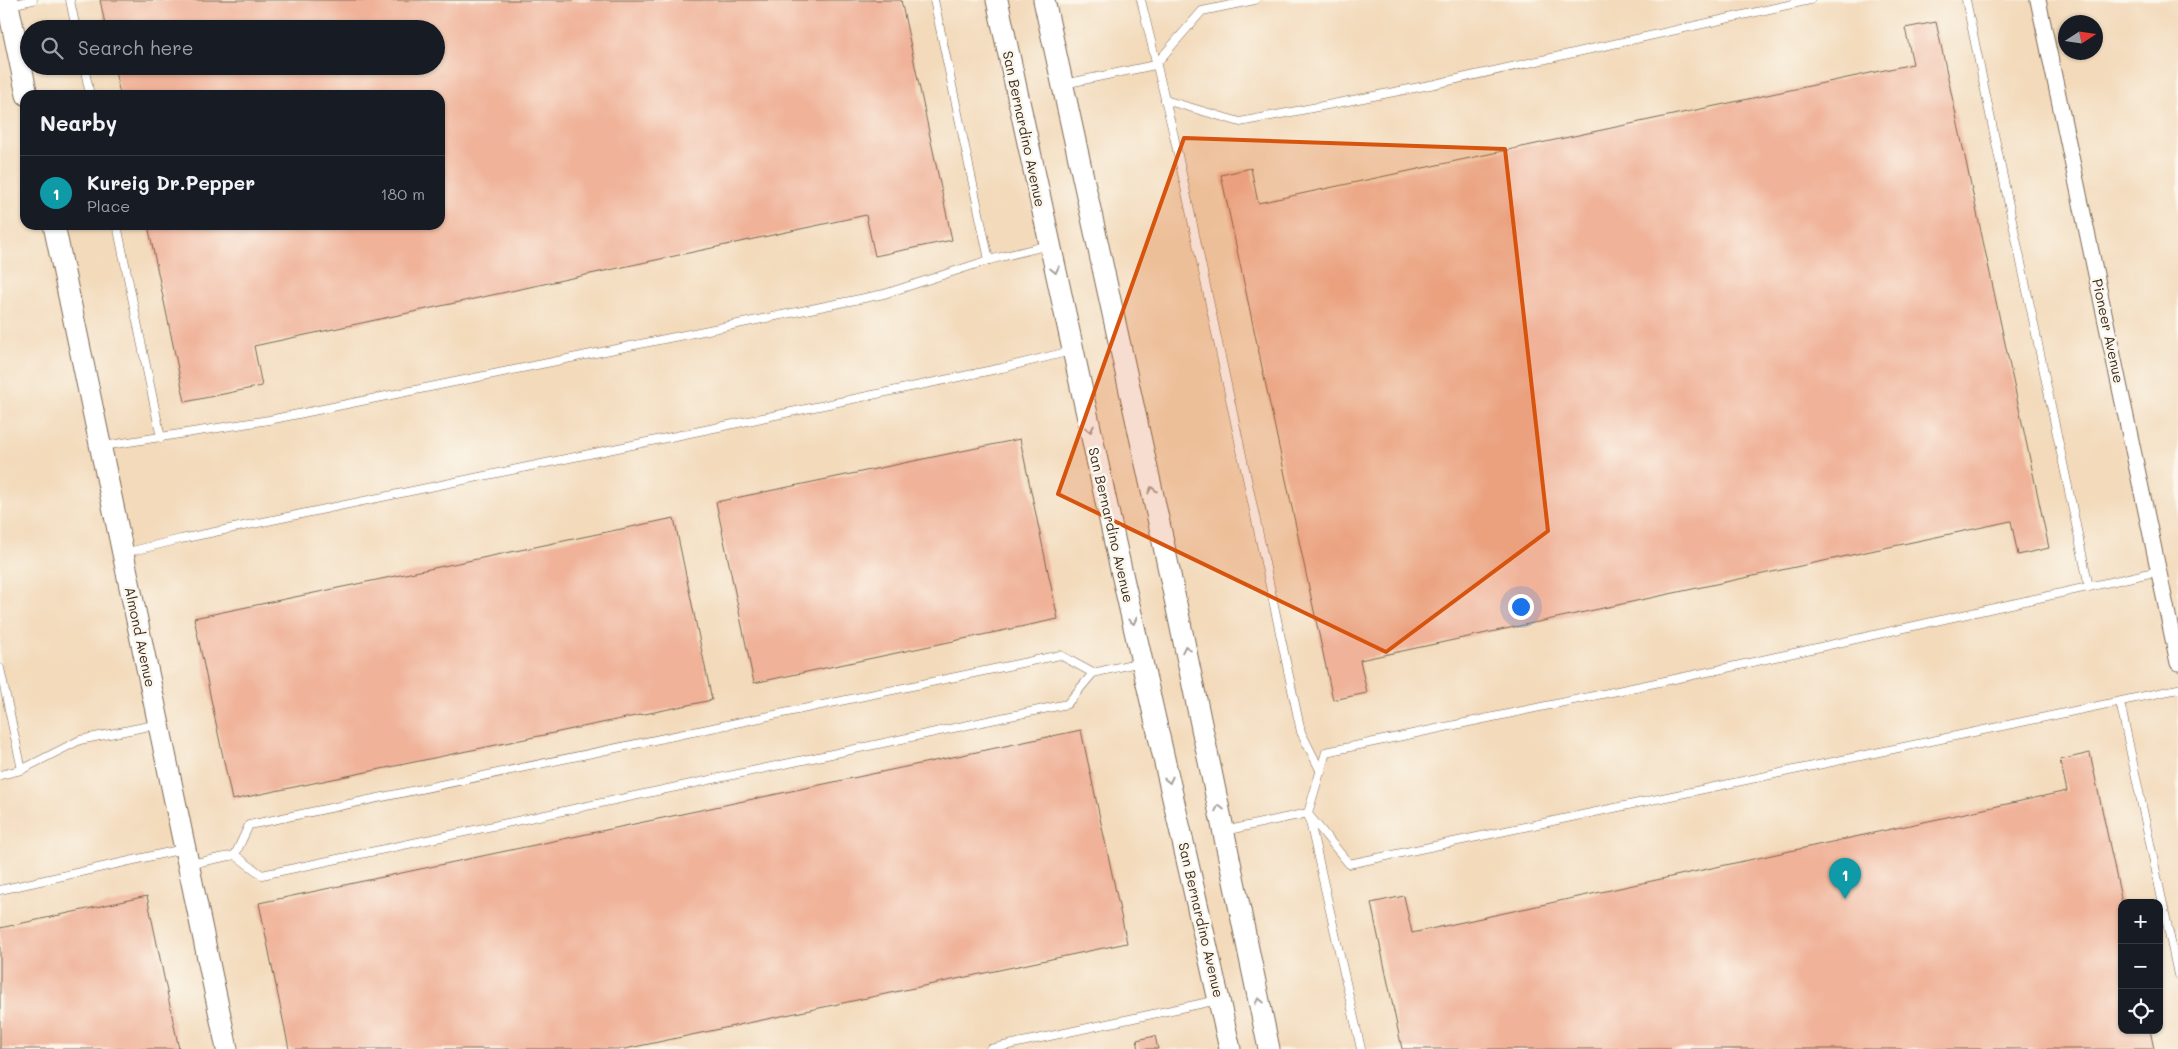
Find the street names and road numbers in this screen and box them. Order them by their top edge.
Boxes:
street label: San Bernardino Avenue [999,49,1050,209]
street label: Pioneer Avenue [2088,277,2129,385]
street label: San Bernardino Avenue [1084,445,1139,604]
street label: Almond Avenue [121,585,160,689]
street label: San Bernardino Avenue [1174,840,1229,999]

